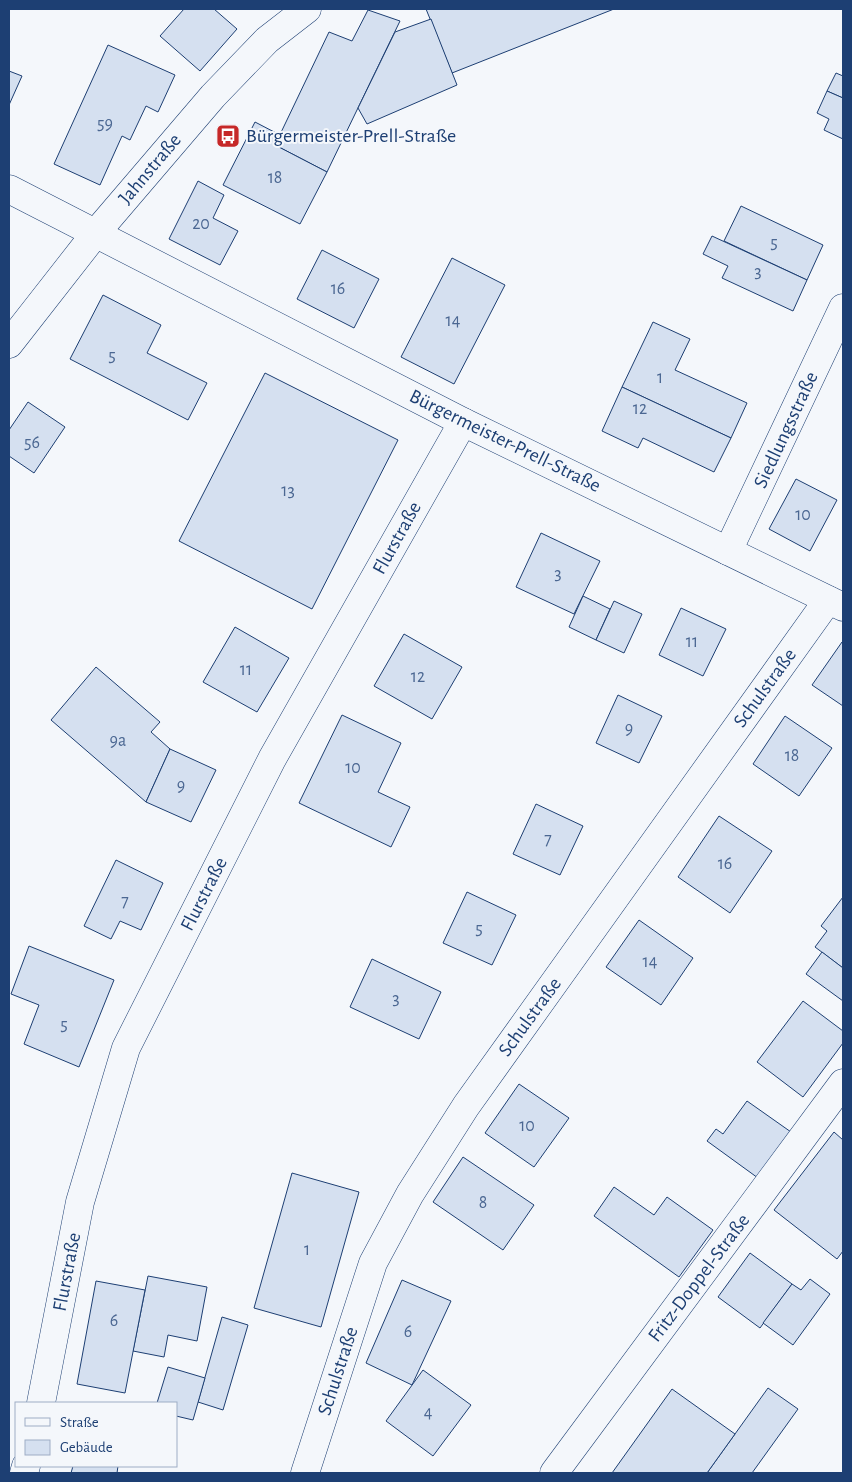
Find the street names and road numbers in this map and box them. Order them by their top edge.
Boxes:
street label: Jahnstraße [115,130,185,208]
street label: Siedlungsstraße [750,369,822,491]
street label: Bürgermeister-Prell-Straße [406,386,604,496]
street label: Flurstraße [369,498,425,578]
street label: Schulstraße [730,645,800,731]
street label: Flurstraße [177,854,231,934]
street label: Schulstraße [495,974,565,1060]
street label: Fritz-Doppel-Straße [645,1210,753,1346]
street label: Flurstraße [50,1231,84,1313]
street label: Schulstraße [314,1324,362,1418]

